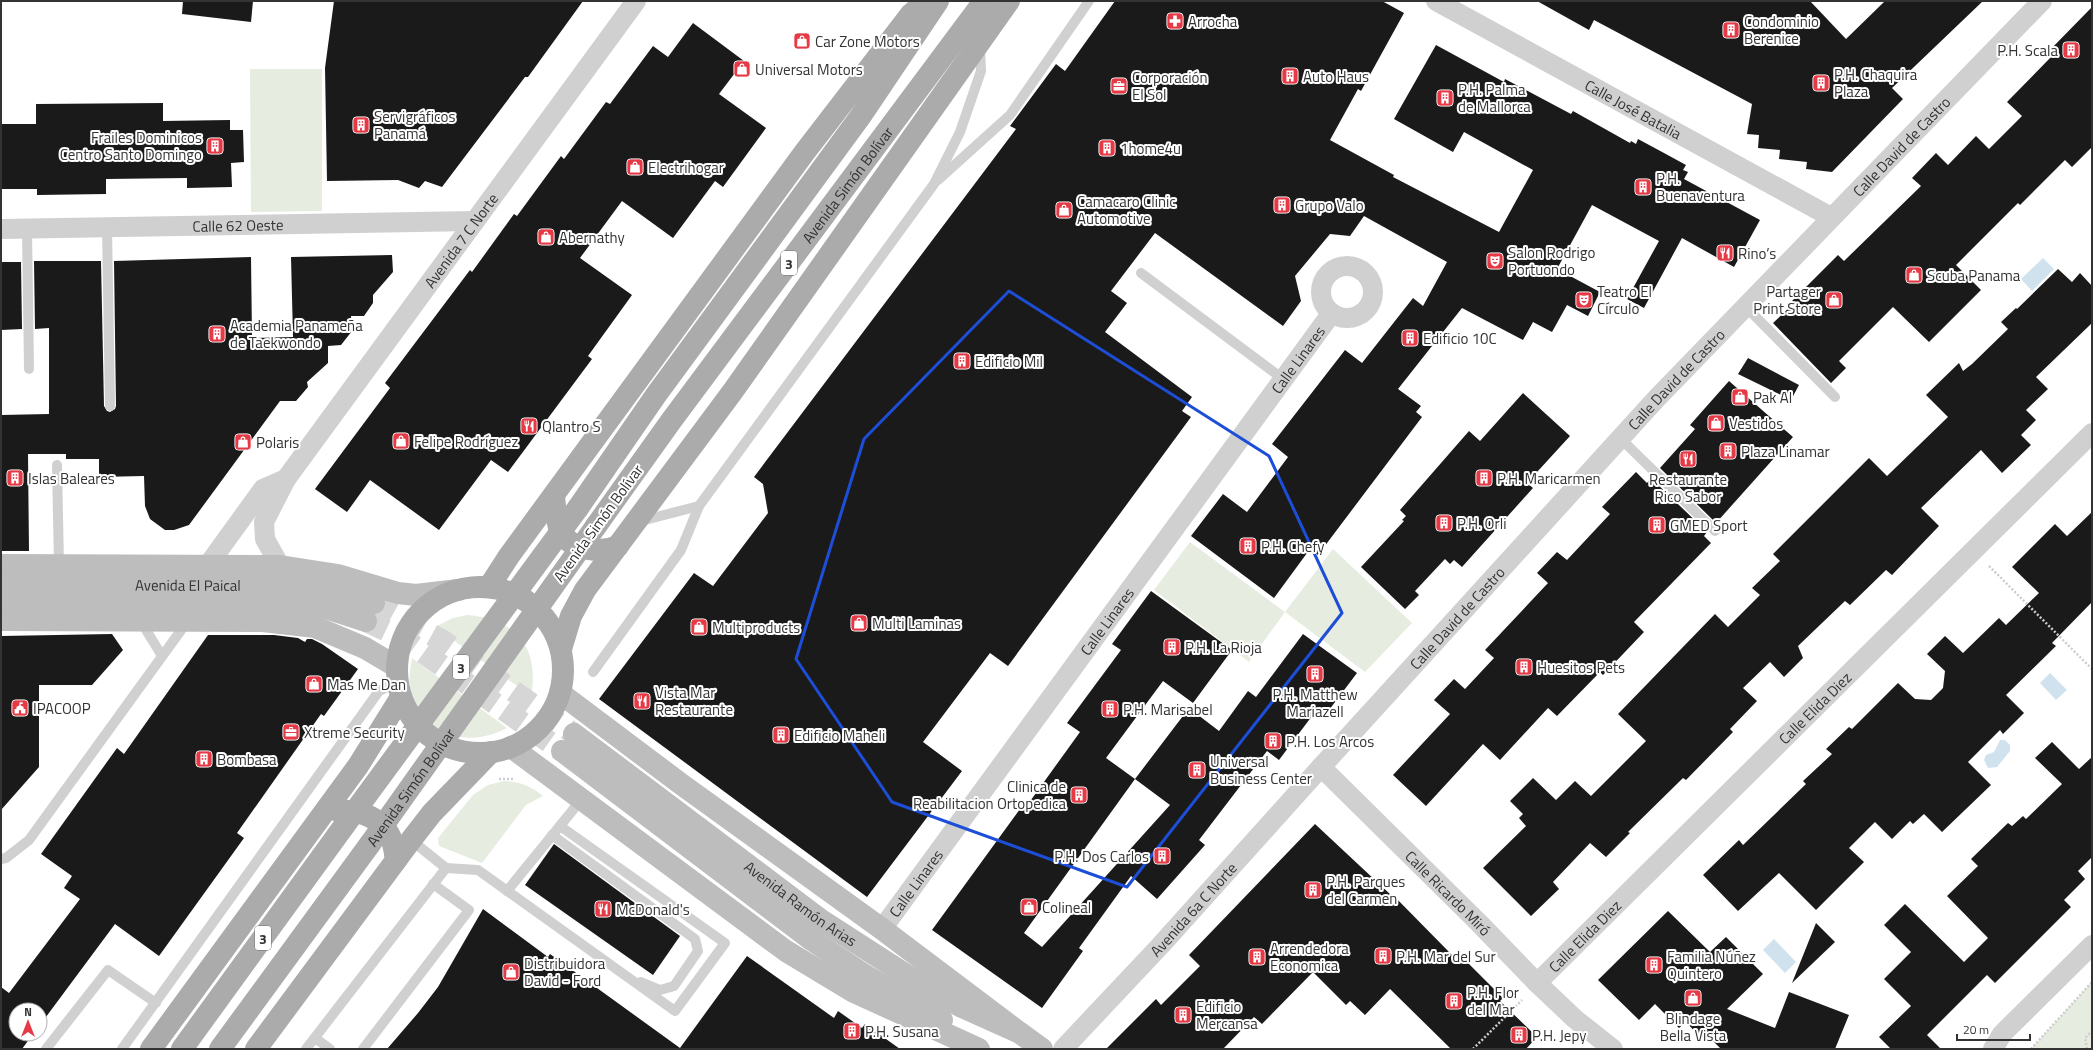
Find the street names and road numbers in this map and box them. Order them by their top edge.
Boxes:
street label: Calle José Batalia [1581,73,1686,145]
street label: Calle David de Castro [1847,91,1955,202]
street label: Avenida Simón Bolívar [796,121,898,248]
street label: Avenida 7 C Norte [418,188,503,293]
street label: Calle 62 Oeste [192,213,284,237]
road number: 3 [781,251,797,275]
street label: Calle Linares [1265,321,1330,398]
street label: Calle David de Castro [1622,323,1730,435]
street label: Avenida Simón Bolívar [547,459,649,587]
street label: Calle David de Castro [1404,561,1510,674]
street label: Avenida El Paical [135,573,241,596]
street label: Calle Linares [1074,583,1139,660]
road number: 3 [453,655,469,679]
street label: Calle Elida Diez [1773,666,1857,749]
street label: Avenida Simón Bolívar [360,723,461,851]
street label: Calle Linares [883,844,948,922]
street label: Calle Ricardo Miró [1400,845,1497,941]
street label: Avenida Ramón Arias [740,855,862,952]
street label: Avenida 6a C Norte [1144,857,1242,962]
street label: Calle Elida Diez [1543,894,1626,977]
road number: 3 [255,926,271,950]

